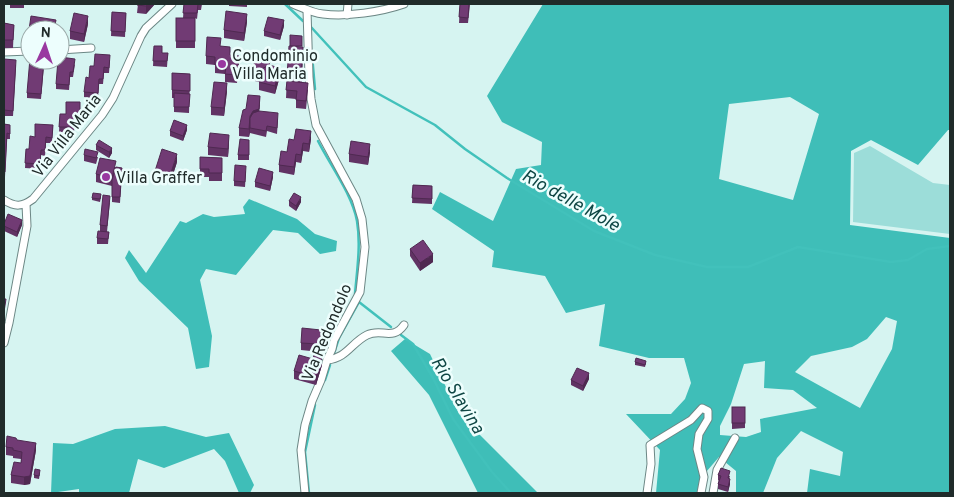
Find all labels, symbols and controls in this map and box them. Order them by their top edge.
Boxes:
north arrow [20,20,70,70]
text: N [40,25,51,42]
place label: Condominio Villa Maria [232,47,318,85]
marker: Condominio Villa Maria [216,58,228,70]
street label: Via Villa Maria [29,90,106,182]
water label: Rio delle Mole [517,165,624,238]
place label: Villa Graffer [116,169,202,189]
marker: Villa Graffer [100,171,112,183]
street label: Via Redondolo [298,281,357,385]
water label: Rio Slavina [425,353,489,439]

